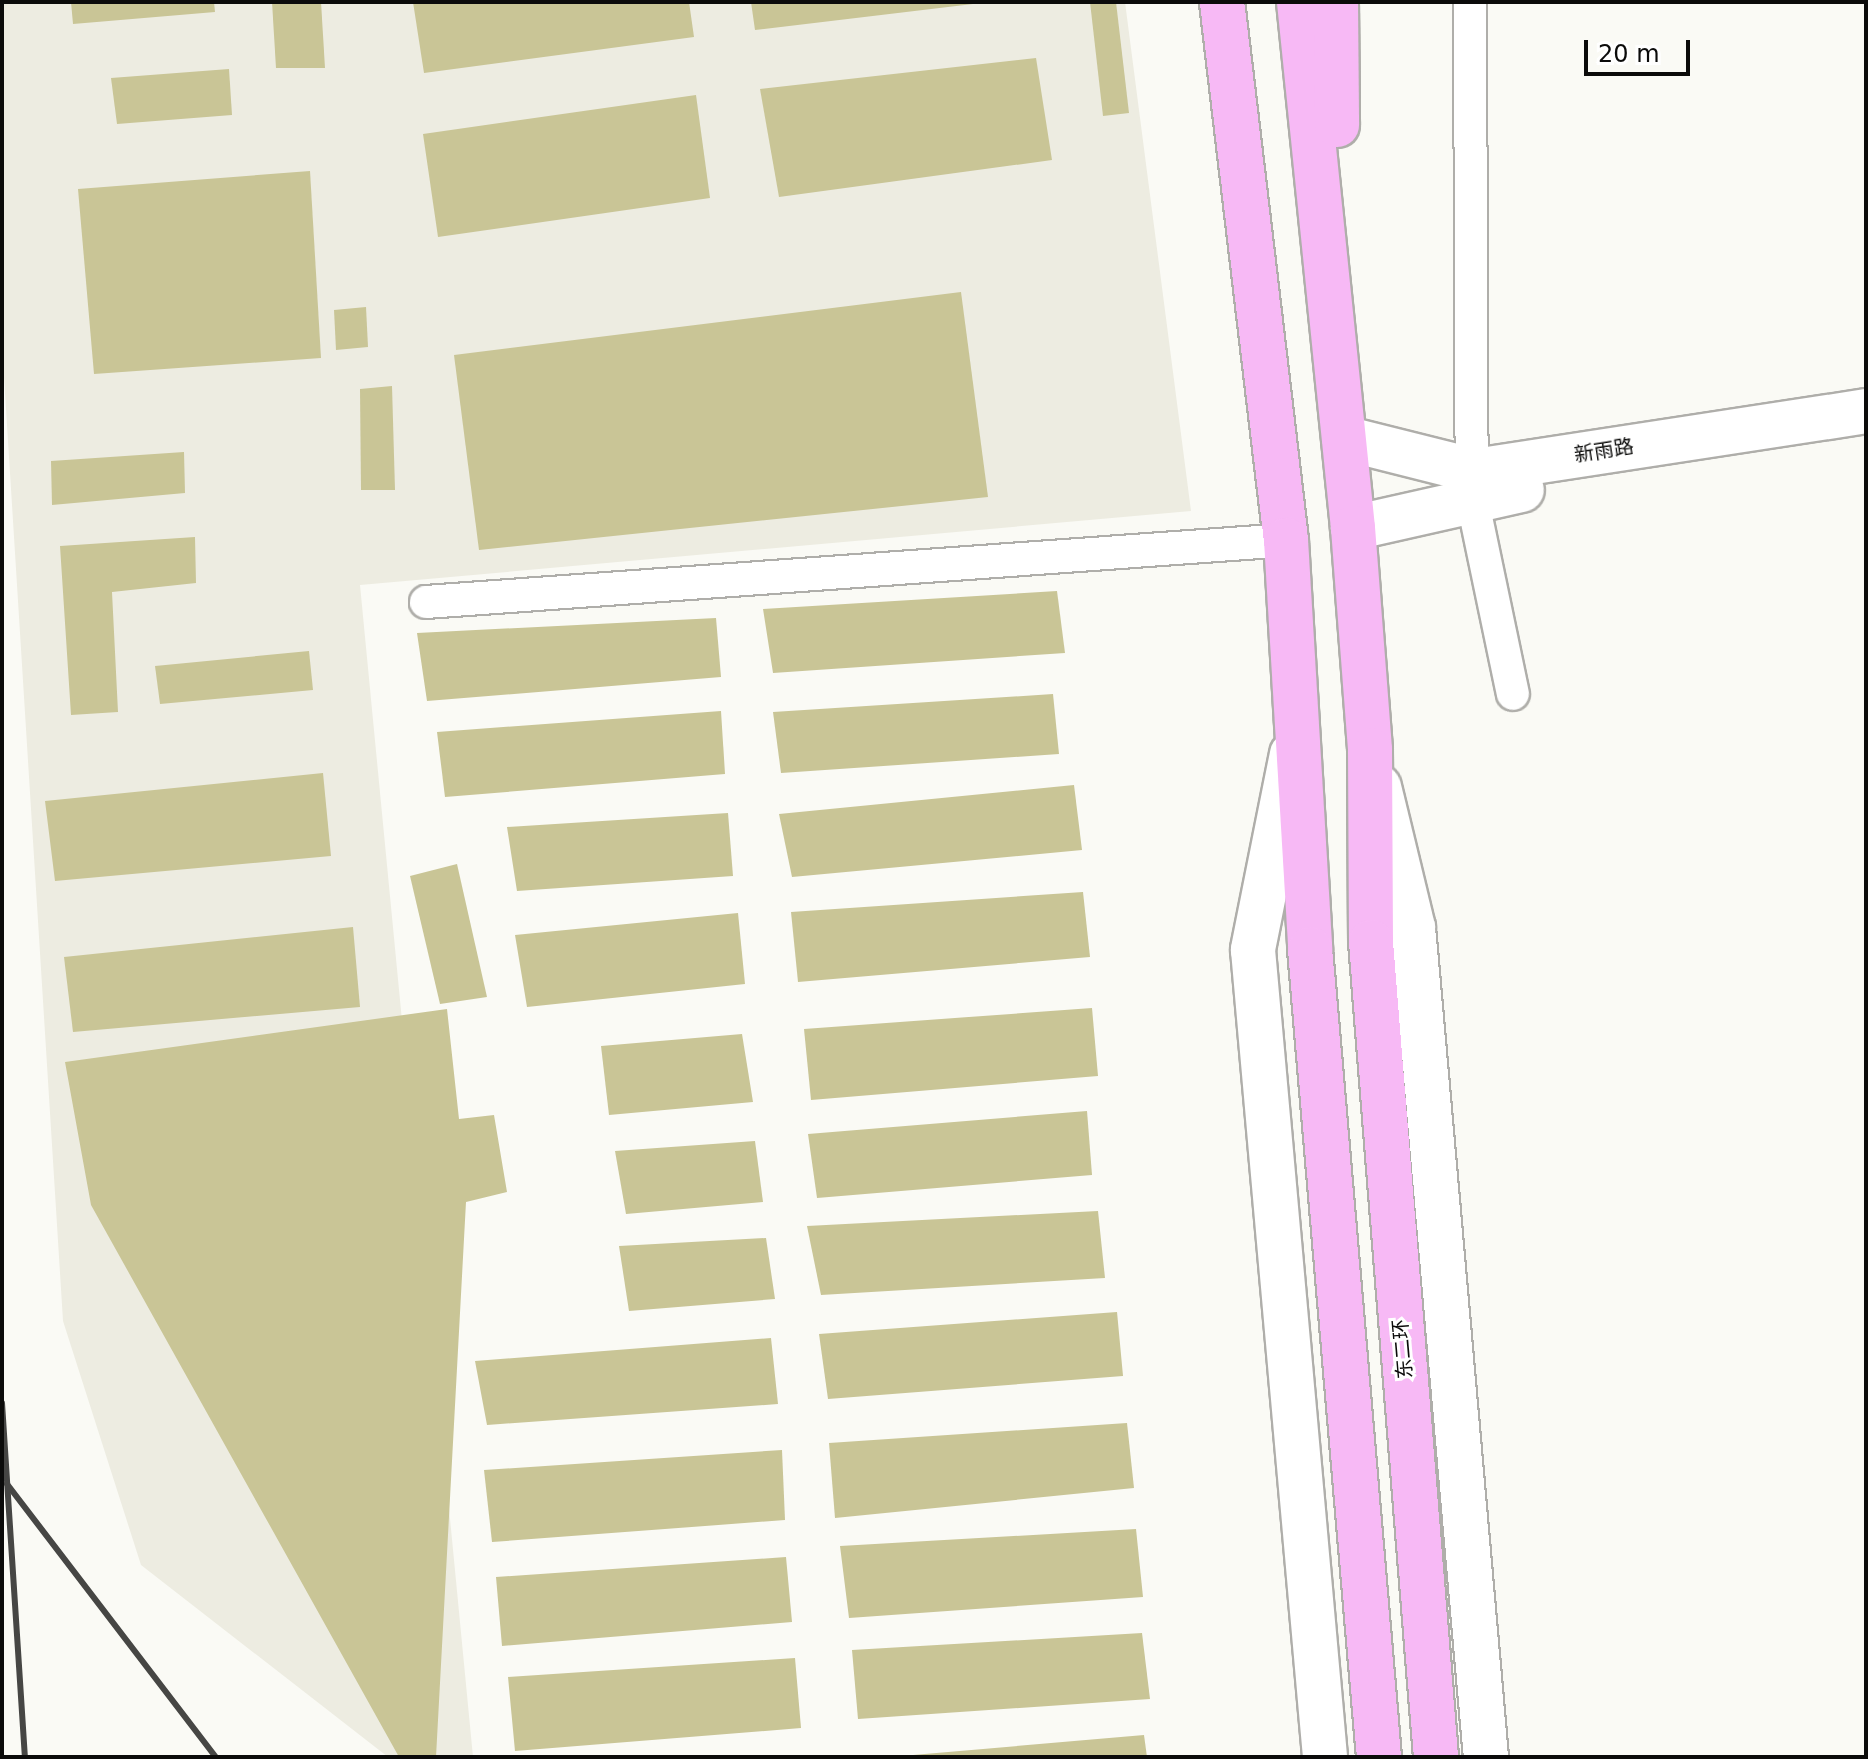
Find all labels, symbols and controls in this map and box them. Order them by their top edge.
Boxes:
scale bar [1588,24,1694,74]
text: 20 m [1598,40,1660,68]
street label: 新雨路 [1572,434,1636,468]
street label: 东二环 [1388,1318,1418,1380]

